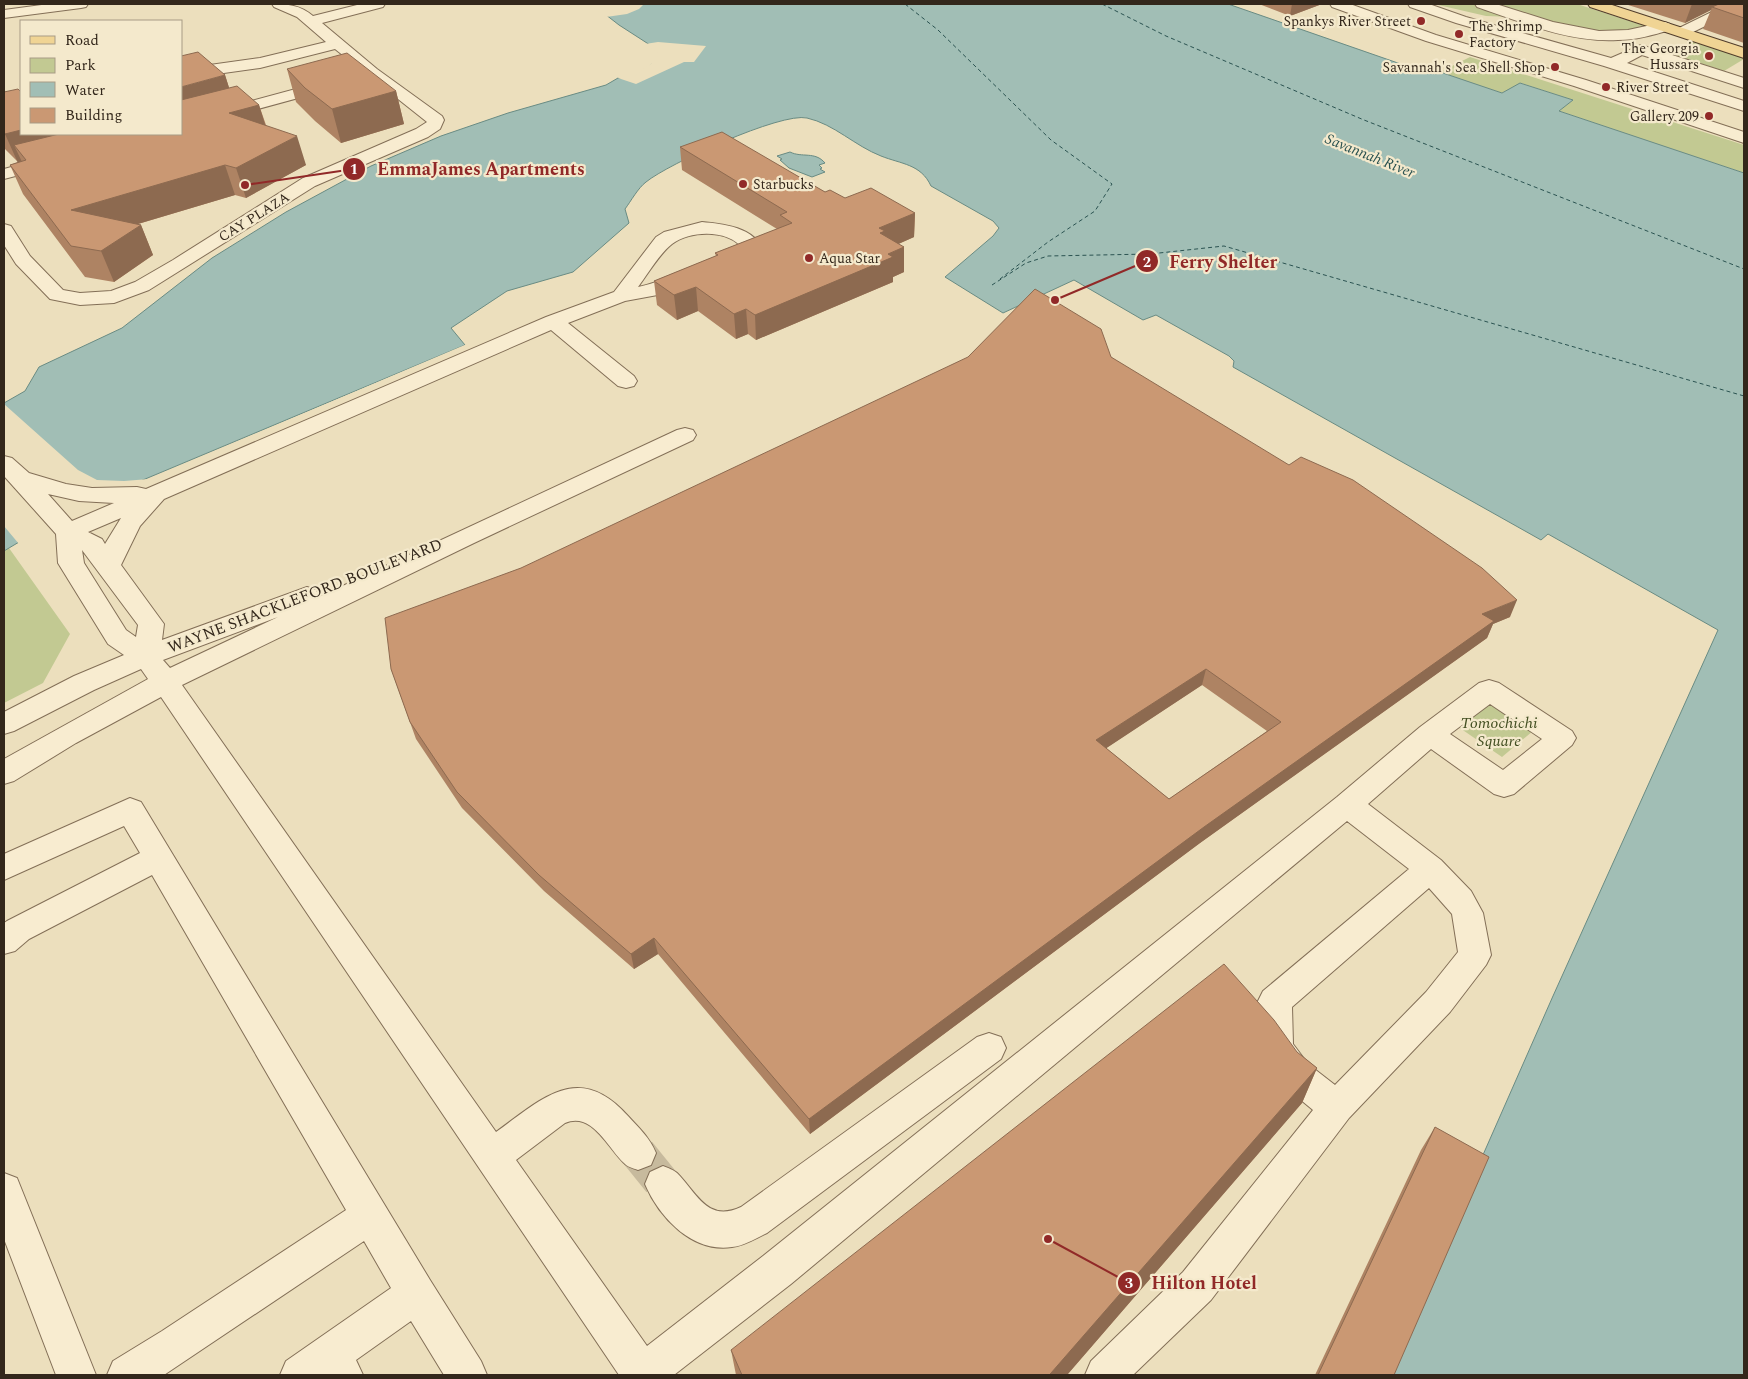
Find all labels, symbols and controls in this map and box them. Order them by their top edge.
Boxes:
place label: Spankys River Street [1284,11,1411,32]
marker: Spankys River Street [1415,15,1427,27]
place label: The Shrimp Factory [1469,16,1542,53]
legend [20,20,182,135]
marker: The Shrimp Factory [1453,28,1465,40]
text: Road [65,29,99,52]
place label: The Georgia Hussars [1622,38,1699,75]
marker: The Georgia Hussars [1703,50,1715,62]
text: Park [65,54,96,77]
place label: Savannah's Sea Shell Shop [1383,57,1545,78]
marker: Savannah's Sea Shell Shop [1549,61,1561,73]
place label: River Street [1616,77,1689,98]
text: Water [65,79,105,102]
marker: River Street [1600,81,1612,93]
text: Building [65,104,122,127]
place label: Gallery 209 [1630,106,1699,127]
marker: Gallery 209 [1703,110,1715,122]
water label: Savannah River [1322,128,1419,185]
callout: EmmaJames Apartments [342,152,594,185]
text: EmmaJames Apartments [377,156,585,183]
text: 1 [350,158,358,181]
place label: Starbucks [753,174,814,195]
marker: Starbucks [737,178,749,190]
street label: CAY PLAZA [214,187,294,247]
callout: Ferry Shelter [1134,245,1288,278]
place label: Aqua Star [819,248,881,269]
text: Ferry Shelter [1169,249,1277,276]
text: 2 [1143,251,1151,274]
marker: Aqua Star [803,252,815,264]
street label: WAYNE SHACKLEFORD BOULEVARD [164,532,446,660]
park label: Tomochichi Square [1460,711,1538,753]
callout: Hilton Hotel [1116,1267,1267,1300]
text: Hilton Hotel [1151,1270,1257,1297]
text: 3 [1125,1272,1133,1295]

